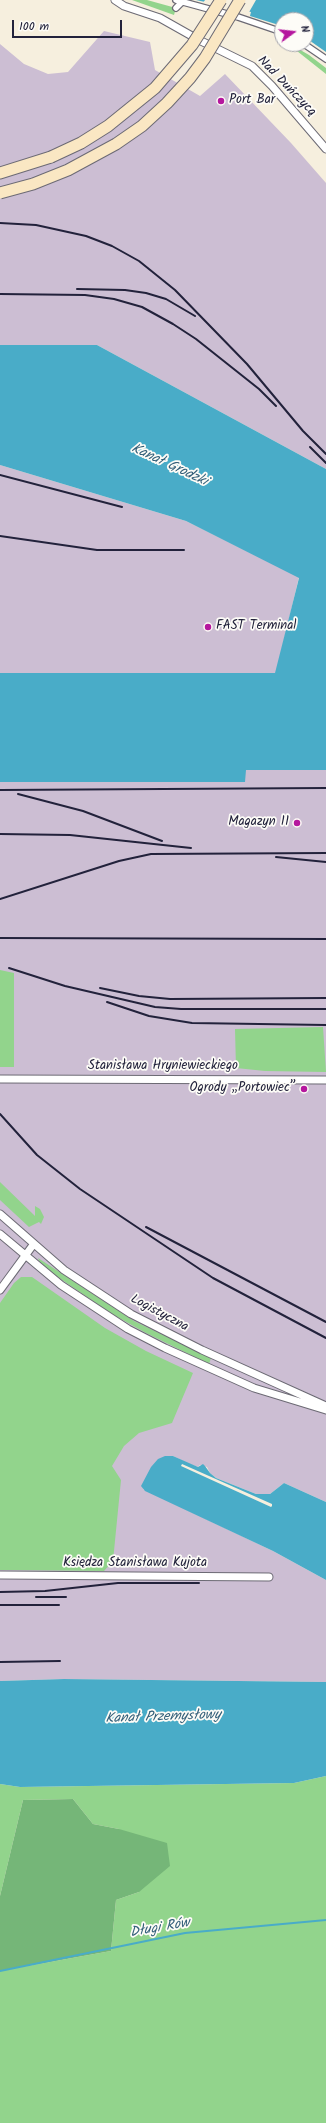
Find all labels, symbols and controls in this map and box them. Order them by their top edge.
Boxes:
scale bar [14,12,124,38]
north arrow [274,12,314,52]
text: 100 m [19,17,49,36]
text: N [295,23,314,35]
street label: Nad Duńczycą [253,54,319,120]
place label: Port Bar [229,93,275,109]
marker: Port Bar [216,96,226,106]
water label: Kanał Grodzki [128,441,210,491]
place label: FAST Terminal [216,619,297,635]
marker: FAST Terminal [203,622,213,632]
place label: Magazyn 11 [228,815,289,831]
marker: Magazyn 11 [292,818,302,828]
street label: Stanisława Hryniewieckiego [88,1059,238,1075]
place label: Ogrody „Portowiec” [190,1081,296,1097]
marker: Ogrody „Portowiec” [299,1084,309,1094]
street label: Logistyczna [127,1292,191,1336]
street label: Księdza Stanisława Kujota [63,1556,207,1572]
water label: Kanał Przemysłowy [105,1708,221,1728]
water label: Długi Rów [129,1915,191,1943]

